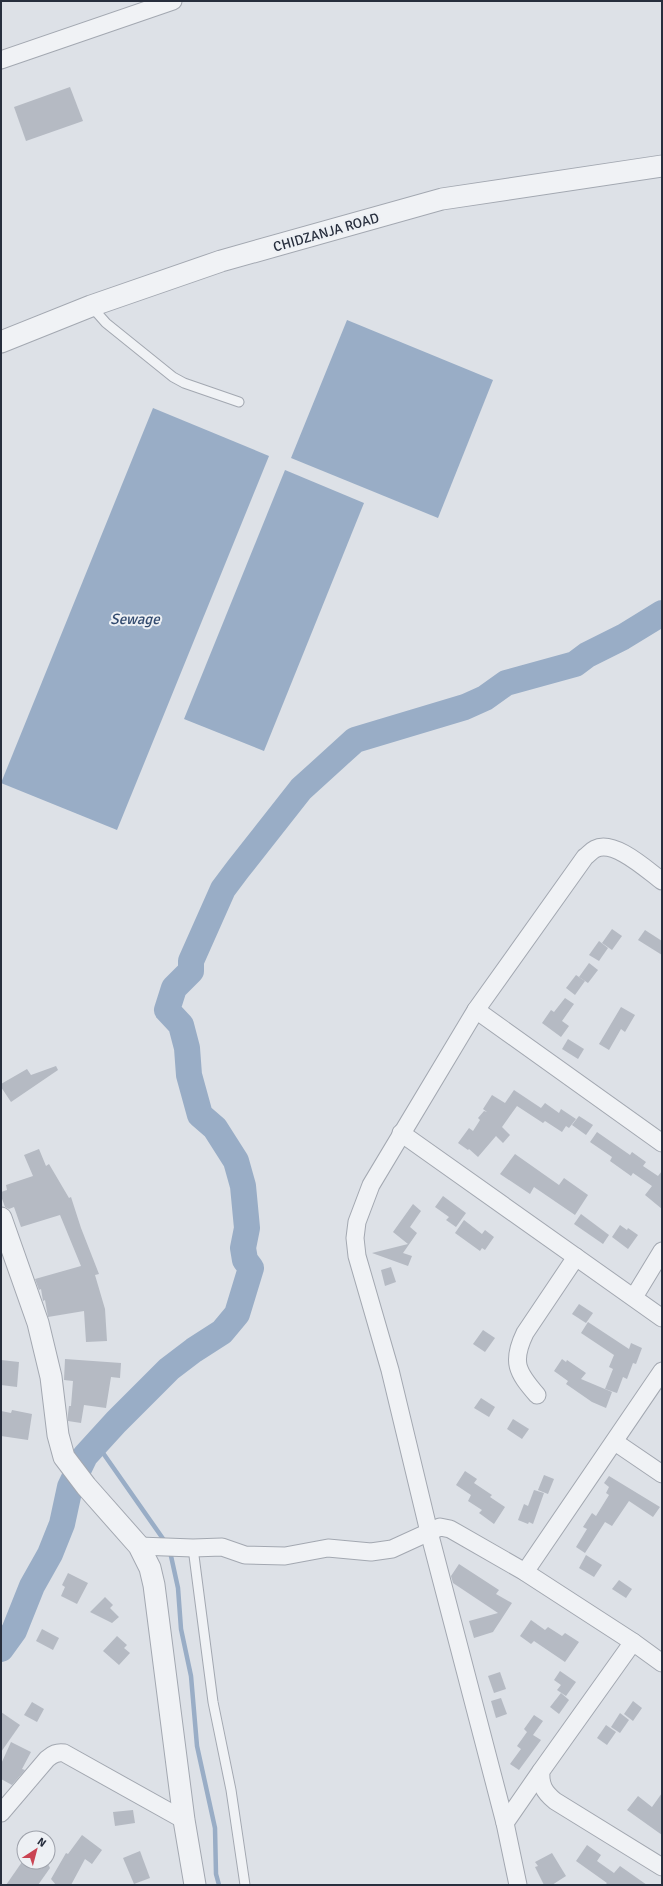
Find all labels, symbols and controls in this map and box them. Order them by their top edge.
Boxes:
street label: CHIDZANJA ROAD [271,209,381,256]
water label: Sewage [110,610,161,628]
north arrow [16,1830,56,1870]
text: N [35,1835,49,1850]

